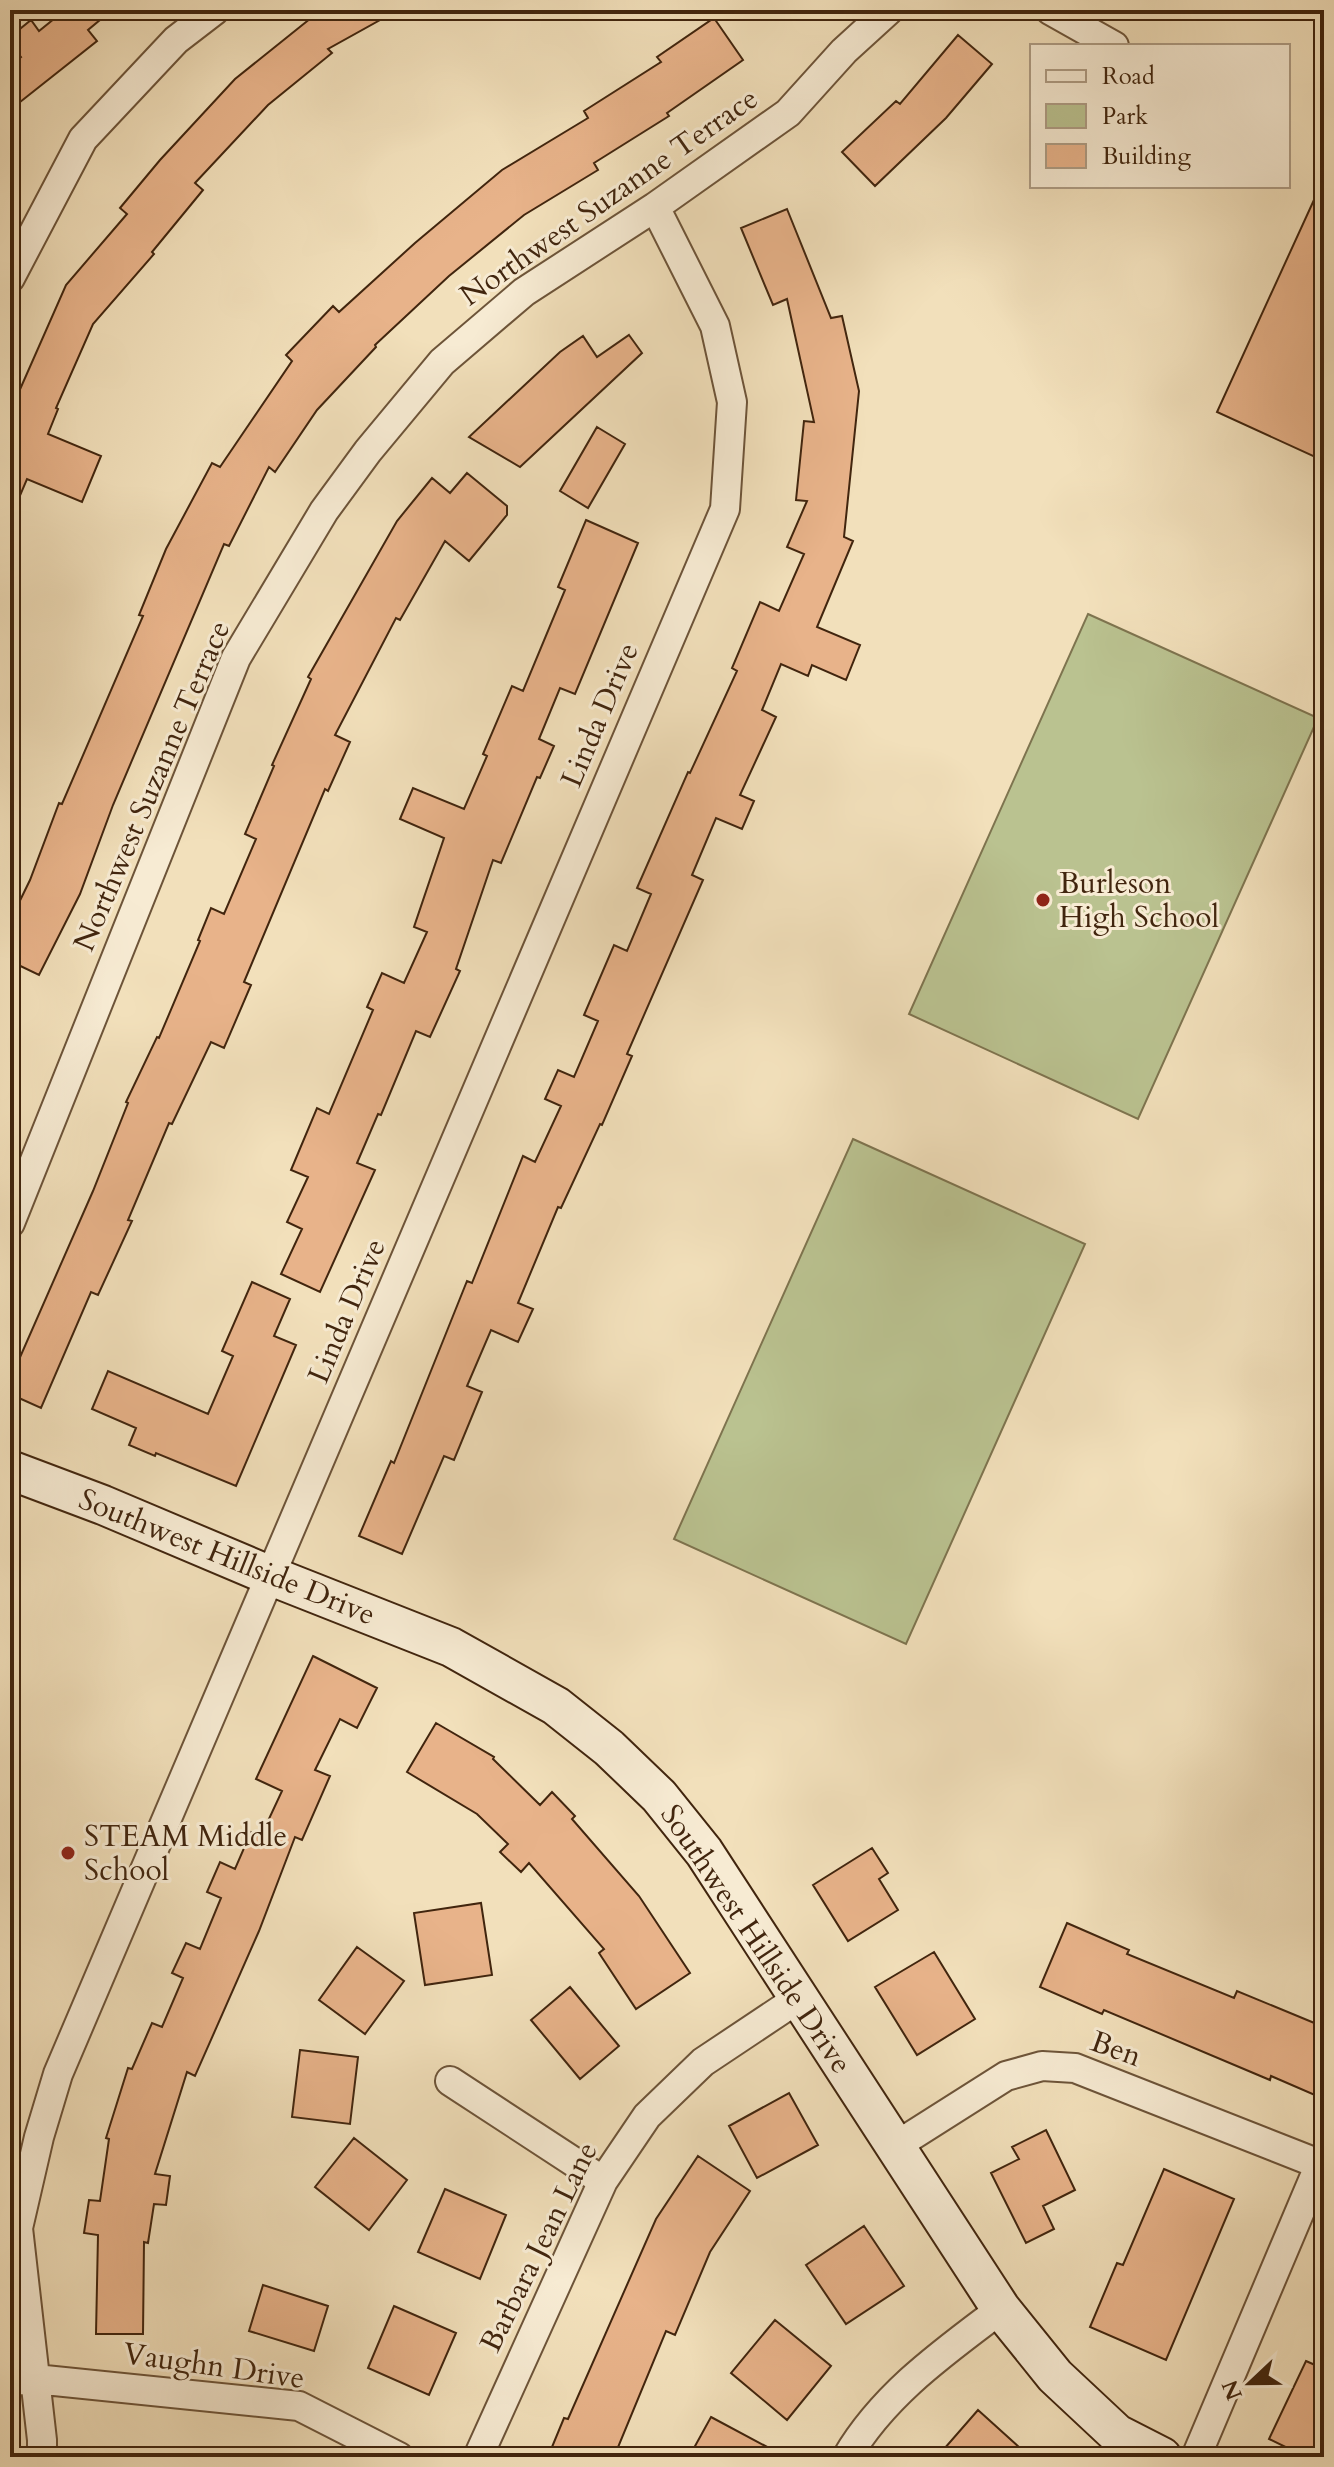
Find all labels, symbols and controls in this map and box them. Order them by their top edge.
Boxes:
legend [1030,44,1290,188]
text: Road [1102,60,1155,93]
street label: Northwest Suzanne Terrace [452,78,766,316]
text: Park [1102,100,1148,133]
text: Building [1102,140,1192,173]
street label: Northwest Suzanne Terrace [64,614,240,958]
street label: Linda Drive [551,636,649,794]
place label: Burleson High School [1059,863,1219,938]
marker: Burleson High School [1034,891,1052,909]
street label: Linda Drive [298,1232,396,1390]
street label: Southwest Hillside Drive [73,1479,381,1635]
street label: Southwest Hillside Drive [651,1796,861,2082]
place label: STEAM Middle School [84,1816,287,1891]
marker: STEAM Middle School [59,1844,77,1862]
street label: Ben [1085,2021,1147,2077]
street label: Barbara Jean Lane [470,2135,608,2359]
street label: Vaughn Drive [121,2333,307,2399]
north arrow [1210,2343,1290,2423]
text: N [1215,2376,1250,2405]

